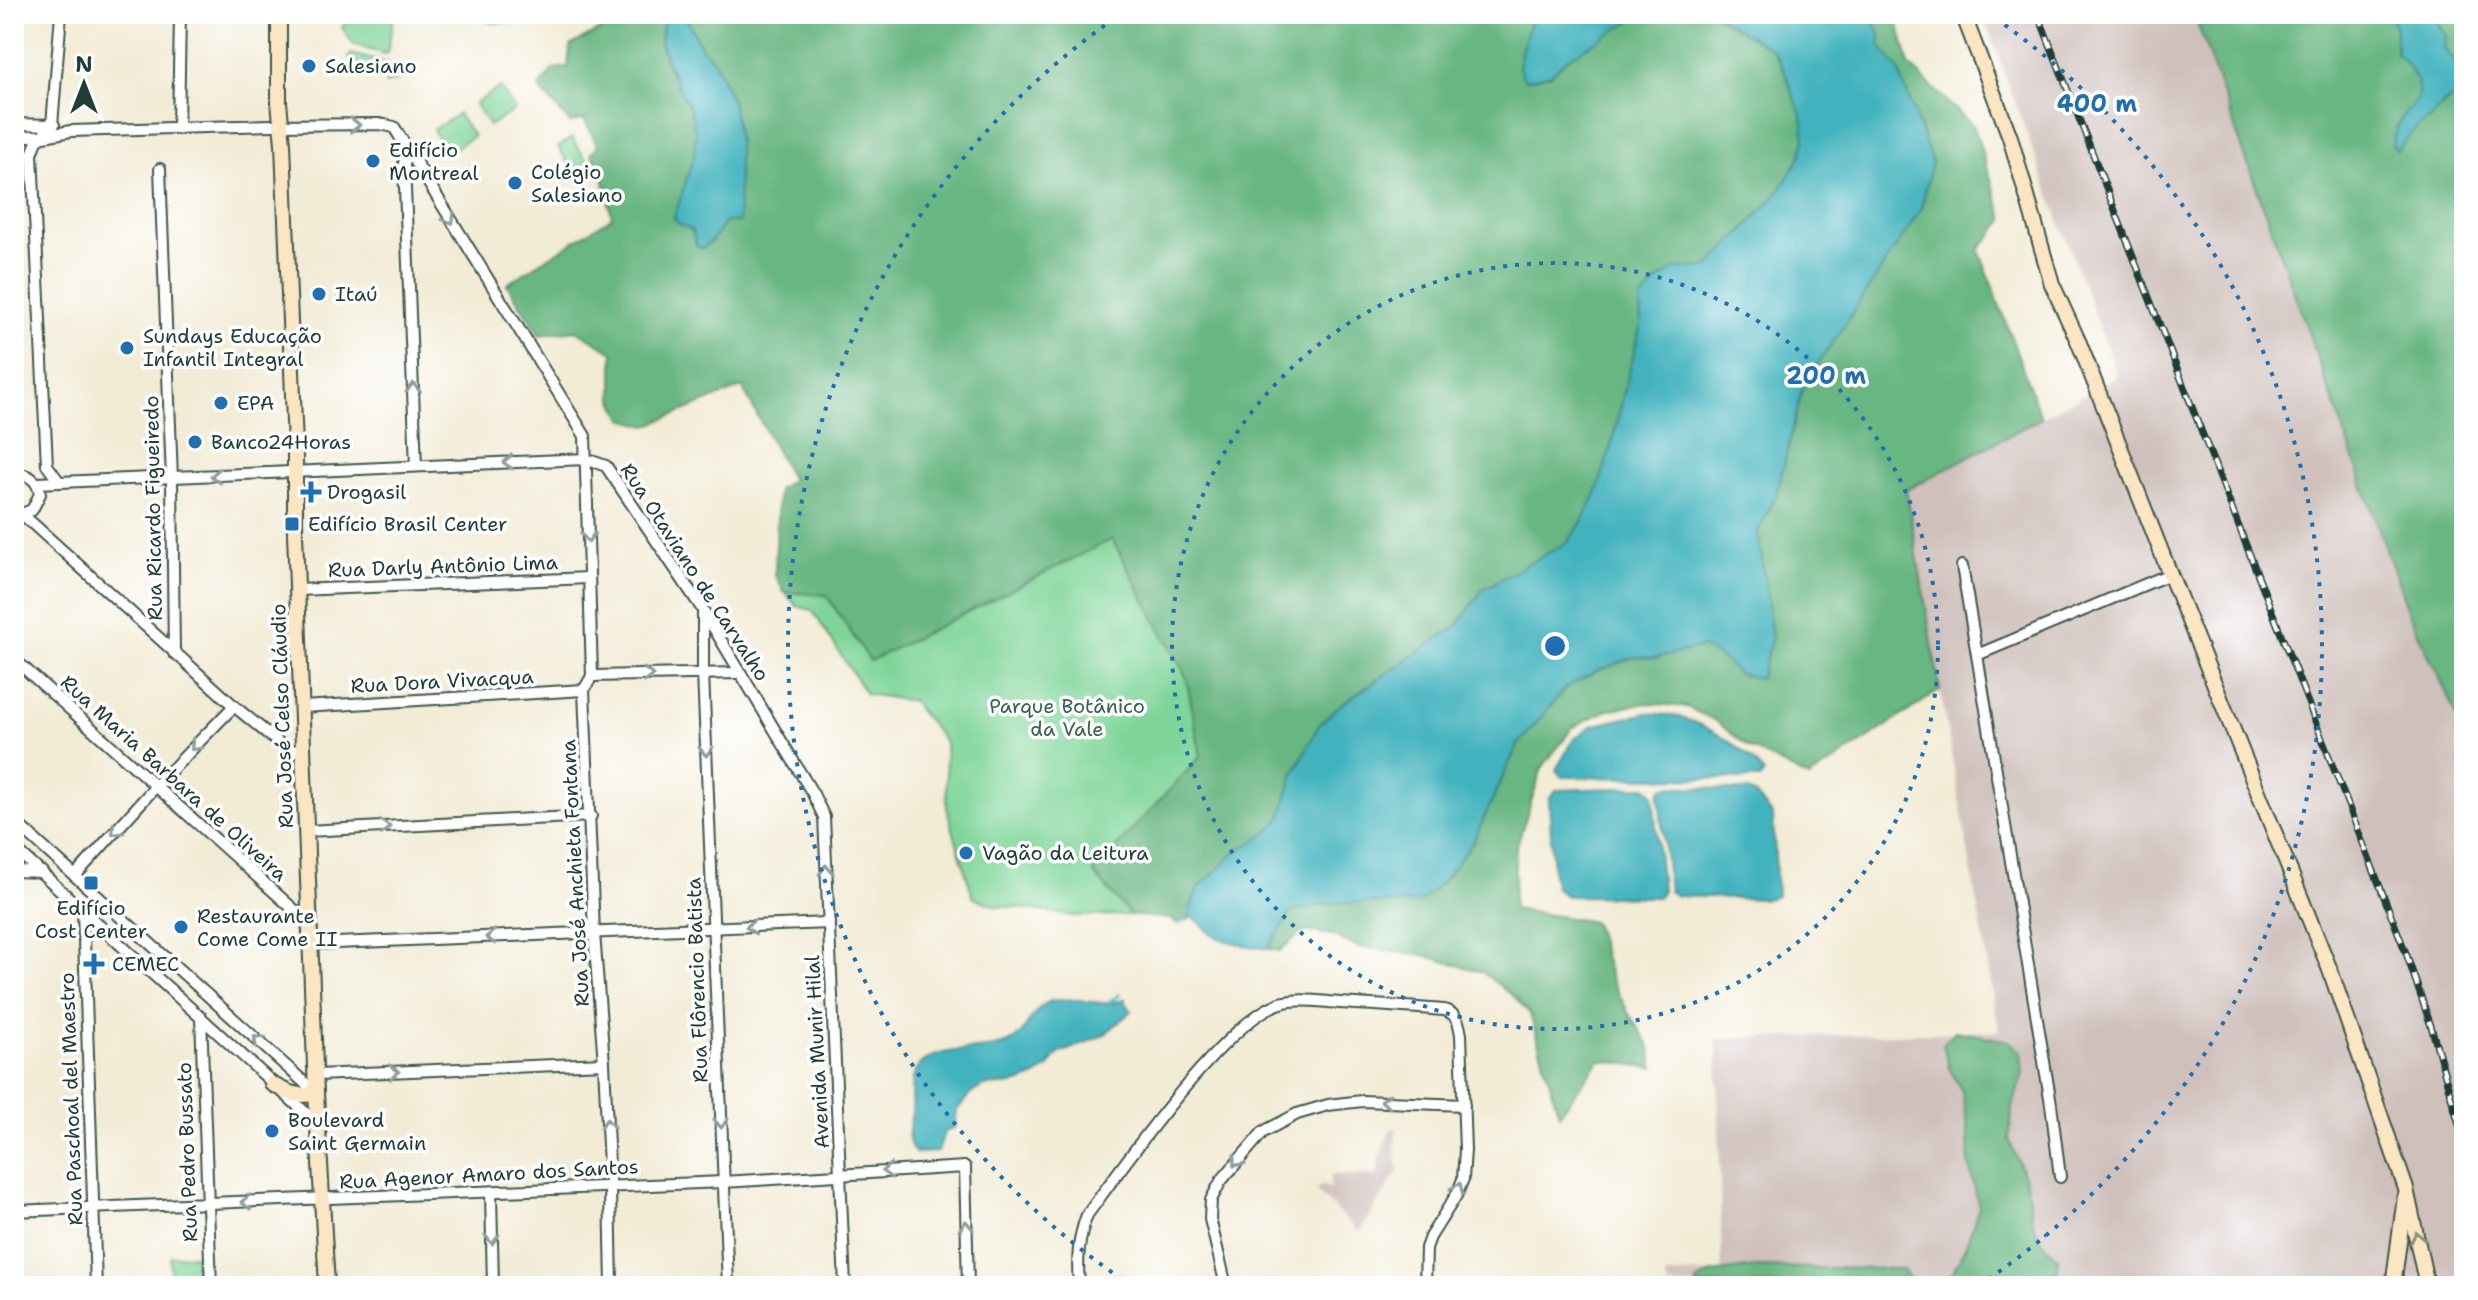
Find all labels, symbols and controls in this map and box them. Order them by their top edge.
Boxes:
north arrow [44,44,124,124]
text: N [75,50,93,79]
place label: Salesiano [325,53,417,79]
marker: Salesiano [300,57,318,75]
text: 400 m [2057,88,2137,120]
one-way arrow [349,116,362,133]
place label: Edifício Montreal [389,137,479,186]
marker: Edifício Montreal [364,152,382,170]
place label: Colégio Salesiano [531,159,623,208]
marker: Colégio Salesiano [506,174,524,192]
one-way arrow [440,210,456,225]
place label: Itaú [335,281,378,307]
marker: Itaú [310,285,328,303]
place label: Sundays Educação Infantil Integral [143,323,322,372]
marker: Sundays Educação Infantil Integral [118,339,136,357]
text: 200 m [1786,360,1866,392]
one-way arrow [405,381,422,394]
place label: EPA [237,390,274,416]
marker: EPA [212,394,230,412]
street label: Rua Ricardo Figueiredo [138,395,168,621]
place label: Banco24Horas [211,429,351,455]
marker: Banco24Horas [186,433,204,451]
one-way arrow [501,454,514,471]
street label: Rua Otaviano de Carvalho [615,458,775,686]
one-way arrow [209,467,222,484]
place label: Drogasil [327,479,406,505]
marker: Drogasil [302,483,320,501]
place label: Edifício Brasil Center [308,511,508,537]
marker: Edifício Brasil Center [283,515,301,533]
one-way arrow [580,531,597,544]
street label: Rua Darly Antônio Lima [328,549,559,583]
street label: Rua José Celso Cláudio [265,603,299,829]
centre of rings [1541,632,1569,660]
street label: Rua Dora Vivacqua [350,663,535,699]
one-way arrow [642,666,655,683]
street label: Rua Maria Barbara de Oliveira [55,669,293,887]
park label: Parque Botânico da Vale [989,693,1145,742]
one-way arrow [190,737,204,751]
street label: Rua José Anchieta Fontana [555,738,595,1007]
one-way arrow [698,745,715,758]
one-way arrow [379,818,392,835]
one-way arrow [111,822,126,837]
place label: Vagão da Leitura [982,840,1149,866]
marker: Vagão da Leitura [957,844,975,862]
one-way arrow [818,863,835,876]
marker: Edifício Cost Center [82,874,100,892]
street label: Rua Flôrencio Batista [680,876,714,1083]
place label: Edifício Cost Center [35,895,147,944]
place label: Restaurante Come Come II [197,903,338,952]
marker: Restaurante Come Come II [172,918,190,936]
one-way arrow [744,918,757,935]
one-way arrow [484,929,497,946]
place label: CEMEC [112,951,179,977]
marker: CEMEC [83,953,105,975]
street label: Avenida Munir Hilal [799,955,835,1149]
street label: Rua Paschoal del Maestro [54,972,88,1226]
one-way arrow [253,1036,268,1050]
street label: Rua Pedro Bussato [171,1062,203,1242]
one-way arrow [388,1063,401,1080]
one-way arrow [1379,1093,1392,1110]
place label: Boulevard Saint Germain [288,1107,426,1156]
one-way arrow [599,1117,616,1130]
one-way arrow [712,1117,729,1130]
marker: Boulevard Saint Germain [263,1122,281,1140]
street label: Rua Agenor Amaro dos Santos [339,1153,639,1195]
one-way arrow [1232,1153,1247,1167]
one-way arrow [880,1163,893,1180]
one-way arrow [1448,1182,1464,1197]
one-way arrow [239,1194,252,1211]
one-way arrow [958,1219,975,1232]
one-way arrow [2409,1231,2426,1245]
one-way arrow [483,1233,501,1246]

